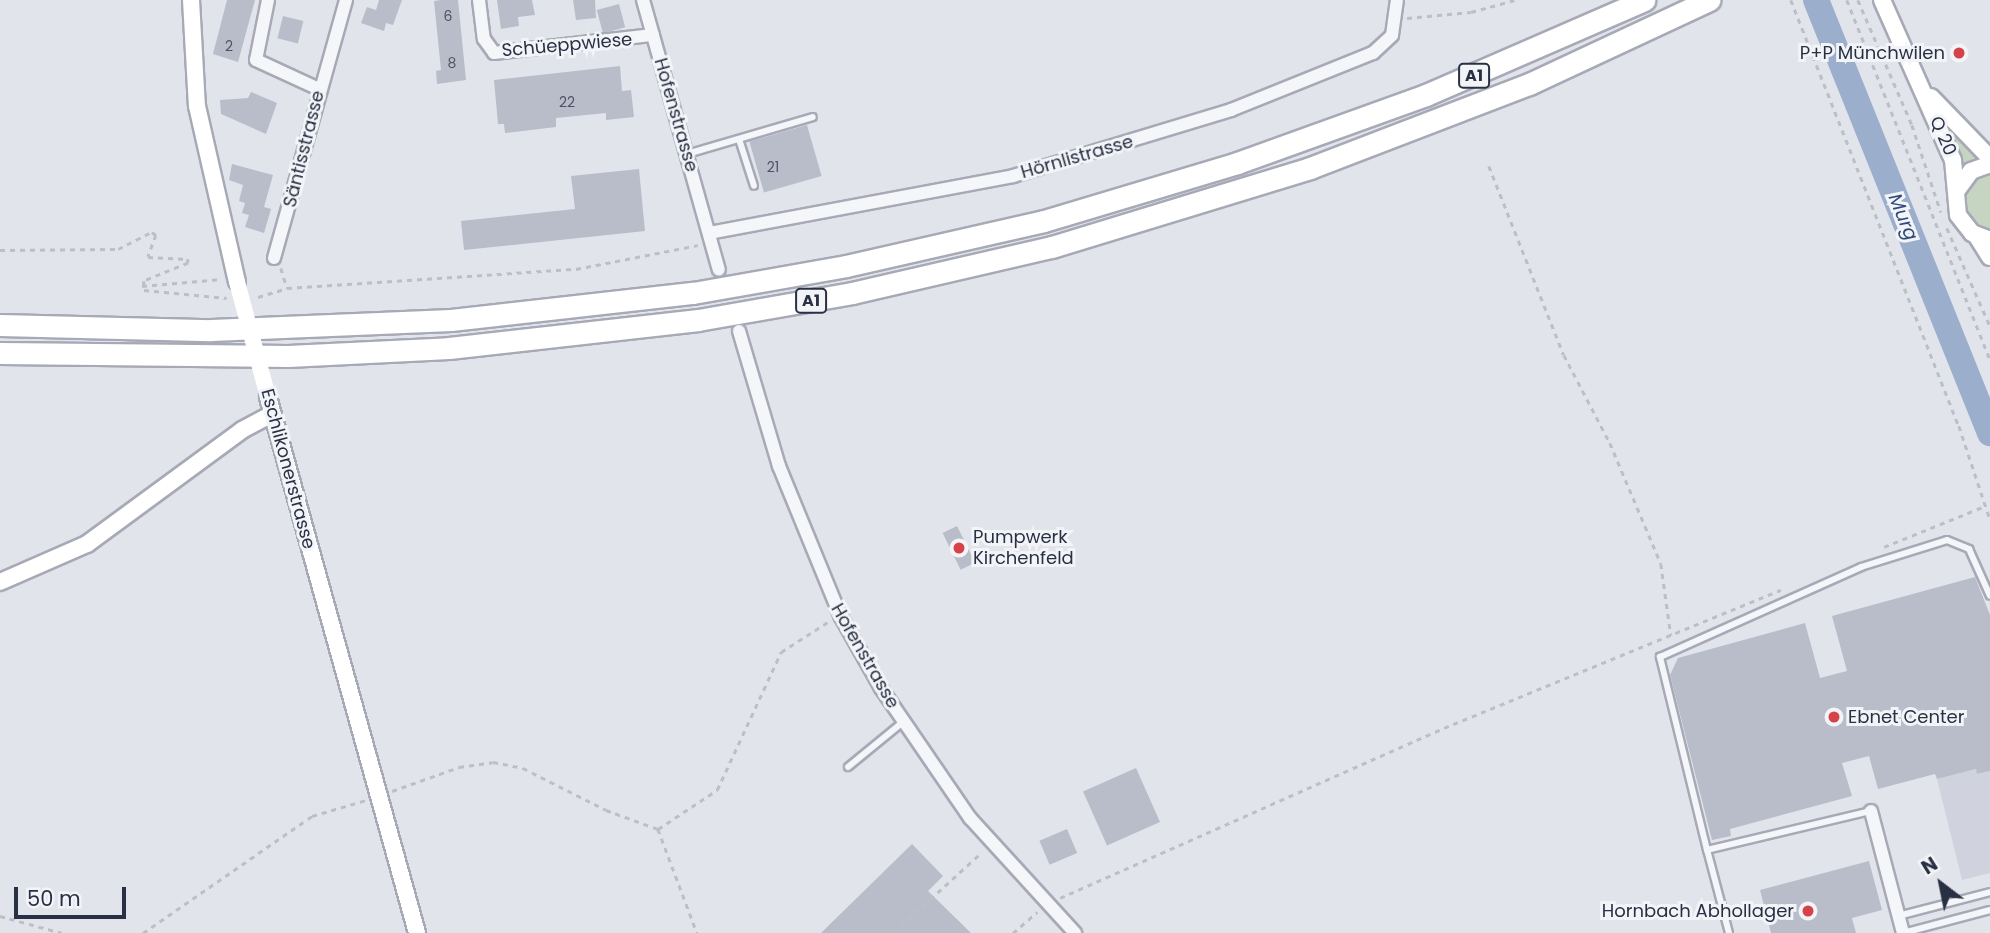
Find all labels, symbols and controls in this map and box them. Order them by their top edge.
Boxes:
house number: 6 [444,8,452,24]
street label: Schüeppwiese [501,29,633,61]
house number: 2 [225,38,233,54]
place label: P+P Münchwilen [1800,42,1945,64]
marker: P+P Münchwilen [1951,45,1967,61]
house number: 8 [448,55,456,71]
street label: Hofenstrasse [649,56,703,174]
road number: A1 [1456,64,1492,88]
street label: Säntisstrasse [279,88,329,210]
house number: 22 [559,94,575,110]
street label: Q 20 [1925,113,1961,159]
street label: Hörnlistrasse [1018,131,1136,183]
house number: 21 [767,159,779,175]
water label: Murg [1883,190,1923,244]
road number: A1 [794,288,828,314]
street label: Eschlikonerstrasse [256,387,320,551]
place label: Pumpwerk Kirchenfeld [973,527,1074,570]
marker: Pumpwerk Kirchenfeld [951,540,967,556]
street label: Hofenstrasse [826,600,904,712]
place label: Ebnet Center [1848,706,1964,728]
marker: Ebnet Center [1826,709,1842,725]
north arrow [1906,849,1976,919]
text: N [1916,851,1943,881]
scale bar [18,874,130,918]
text: 50 m [27,884,81,913]
place label: Hornbach Abhollager [1602,900,1794,922]
marker: Hornbach Abhollager [1800,903,1816,919]

